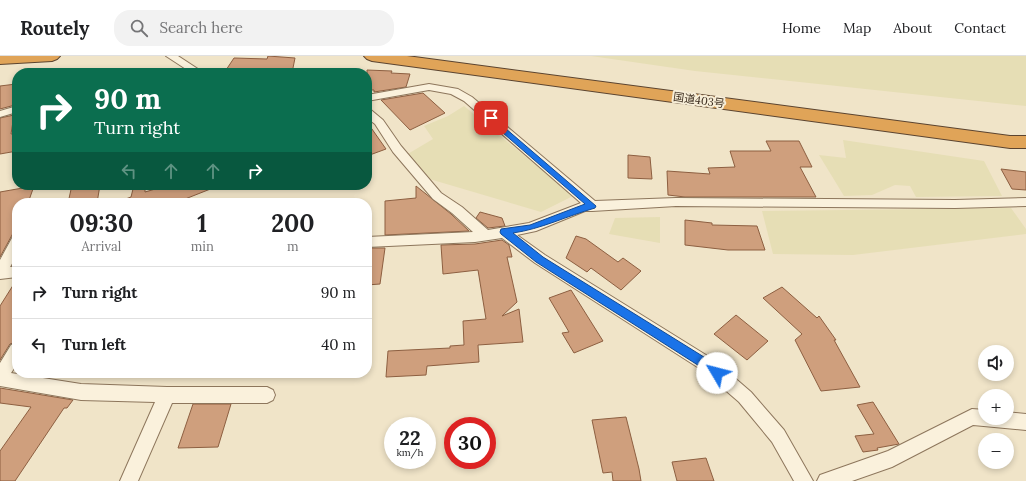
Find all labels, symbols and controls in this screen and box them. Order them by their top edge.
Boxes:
search box [114,10,394,46]
text: Routely [20,16,90,40]
icon: search [128,17,150,39]
text: Search here [160,18,243,37]
text: Home [782,19,821,37]
text: Map [843,19,871,37]
text: About [893,19,932,37]
text: Contact [954,19,1006,37]
text: 90 m [94,81,161,117]
icon: right [28,84,80,136]
street label: 国道403号 [672,89,726,111]
pin [474,101,508,135]
icon: arrive [480,107,502,129]
text: Turn right [94,116,180,139]
icon: left [118,160,140,182]
icon: ahead [160,160,182,182]
icon: ahead [202,160,224,182]
icon: right [244,160,266,182]
text: 09:30 [69,208,133,239]
text: 1 [197,208,207,239]
text: 200 [271,208,315,239]
text: Arrival [81,238,121,255]
text: min [191,238,214,255]
text: m [287,238,299,255]
icon: right [28,282,50,304]
text: Turn right [62,283,138,302]
text: 90 m [321,283,356,302]
icon: left [28,334,50,356]
text: Turn left [62,335,126,354]
text: 40 m [321,335,356,354]
map controls [978,345,1014,469]
button: sound [978,345,1014,381]
position arrow [696,352,738,394]
button: + [978,389,1014,425]
speed limit sign: 30 [444,417,496,469]
text: 22 [399,425,421,450]
button: − [978,433,1014,469]
text: km/h [396,446,424,459]

